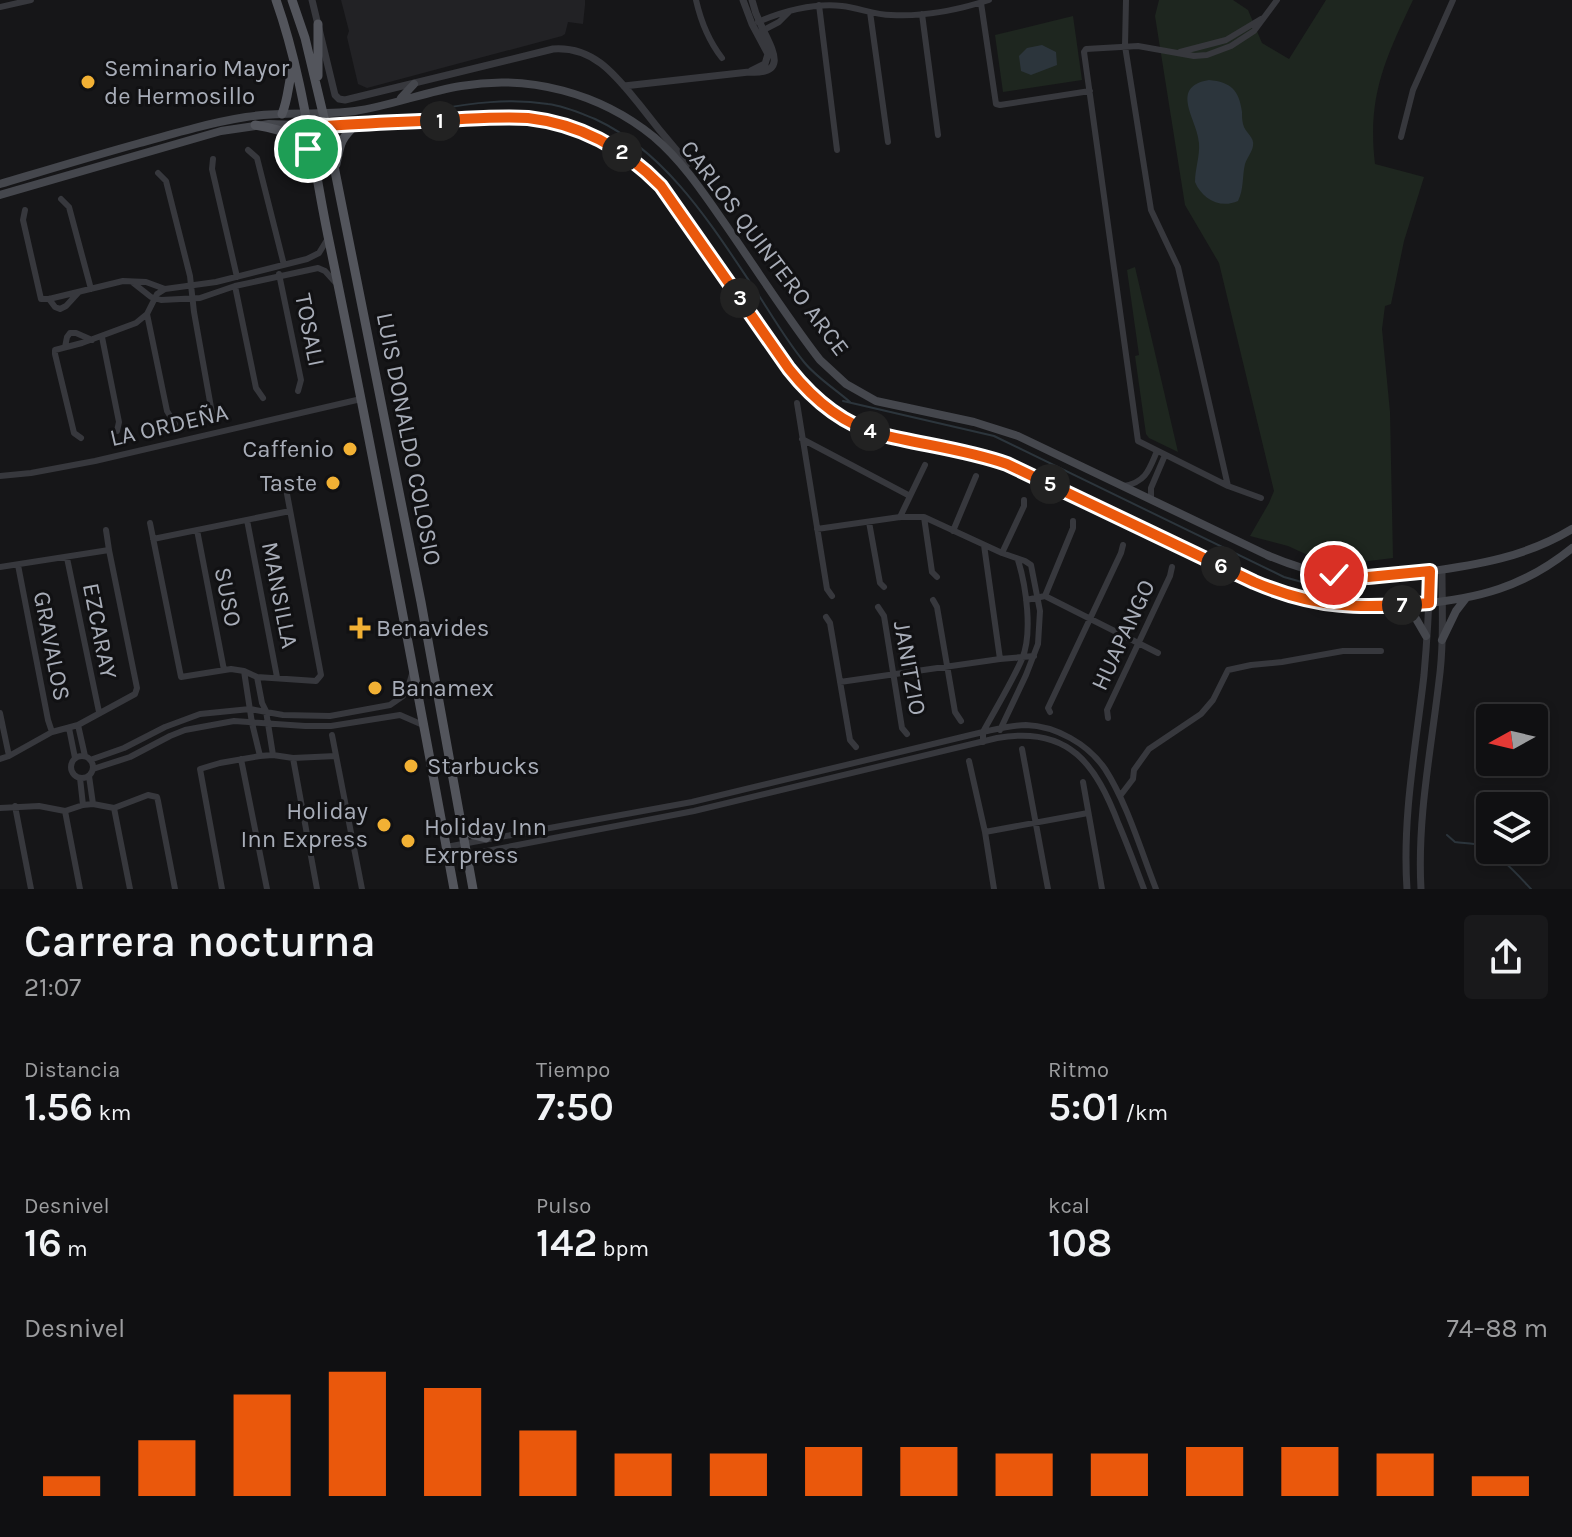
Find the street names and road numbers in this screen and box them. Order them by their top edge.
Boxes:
street label: CARLOS QUINTERO ARCE [675,135,855,361]
street label: TOSALI [289,291,331,369]
street label: LUIS DONALDO COLOSIO [371,310,447,568]
street label: LA ORDEÑA [107,398,231,452]
street label: MANSILLA [256,539,304,651]
street label: SUSO [209,565,247,629]
street label: HUAPANGO [1085,575,1161,695]
street label: EZCARAY [77,581,123,681]
street label: GRAVALOS [28,589,76,703]
street label: JANITZIO [888,619,932,717]

